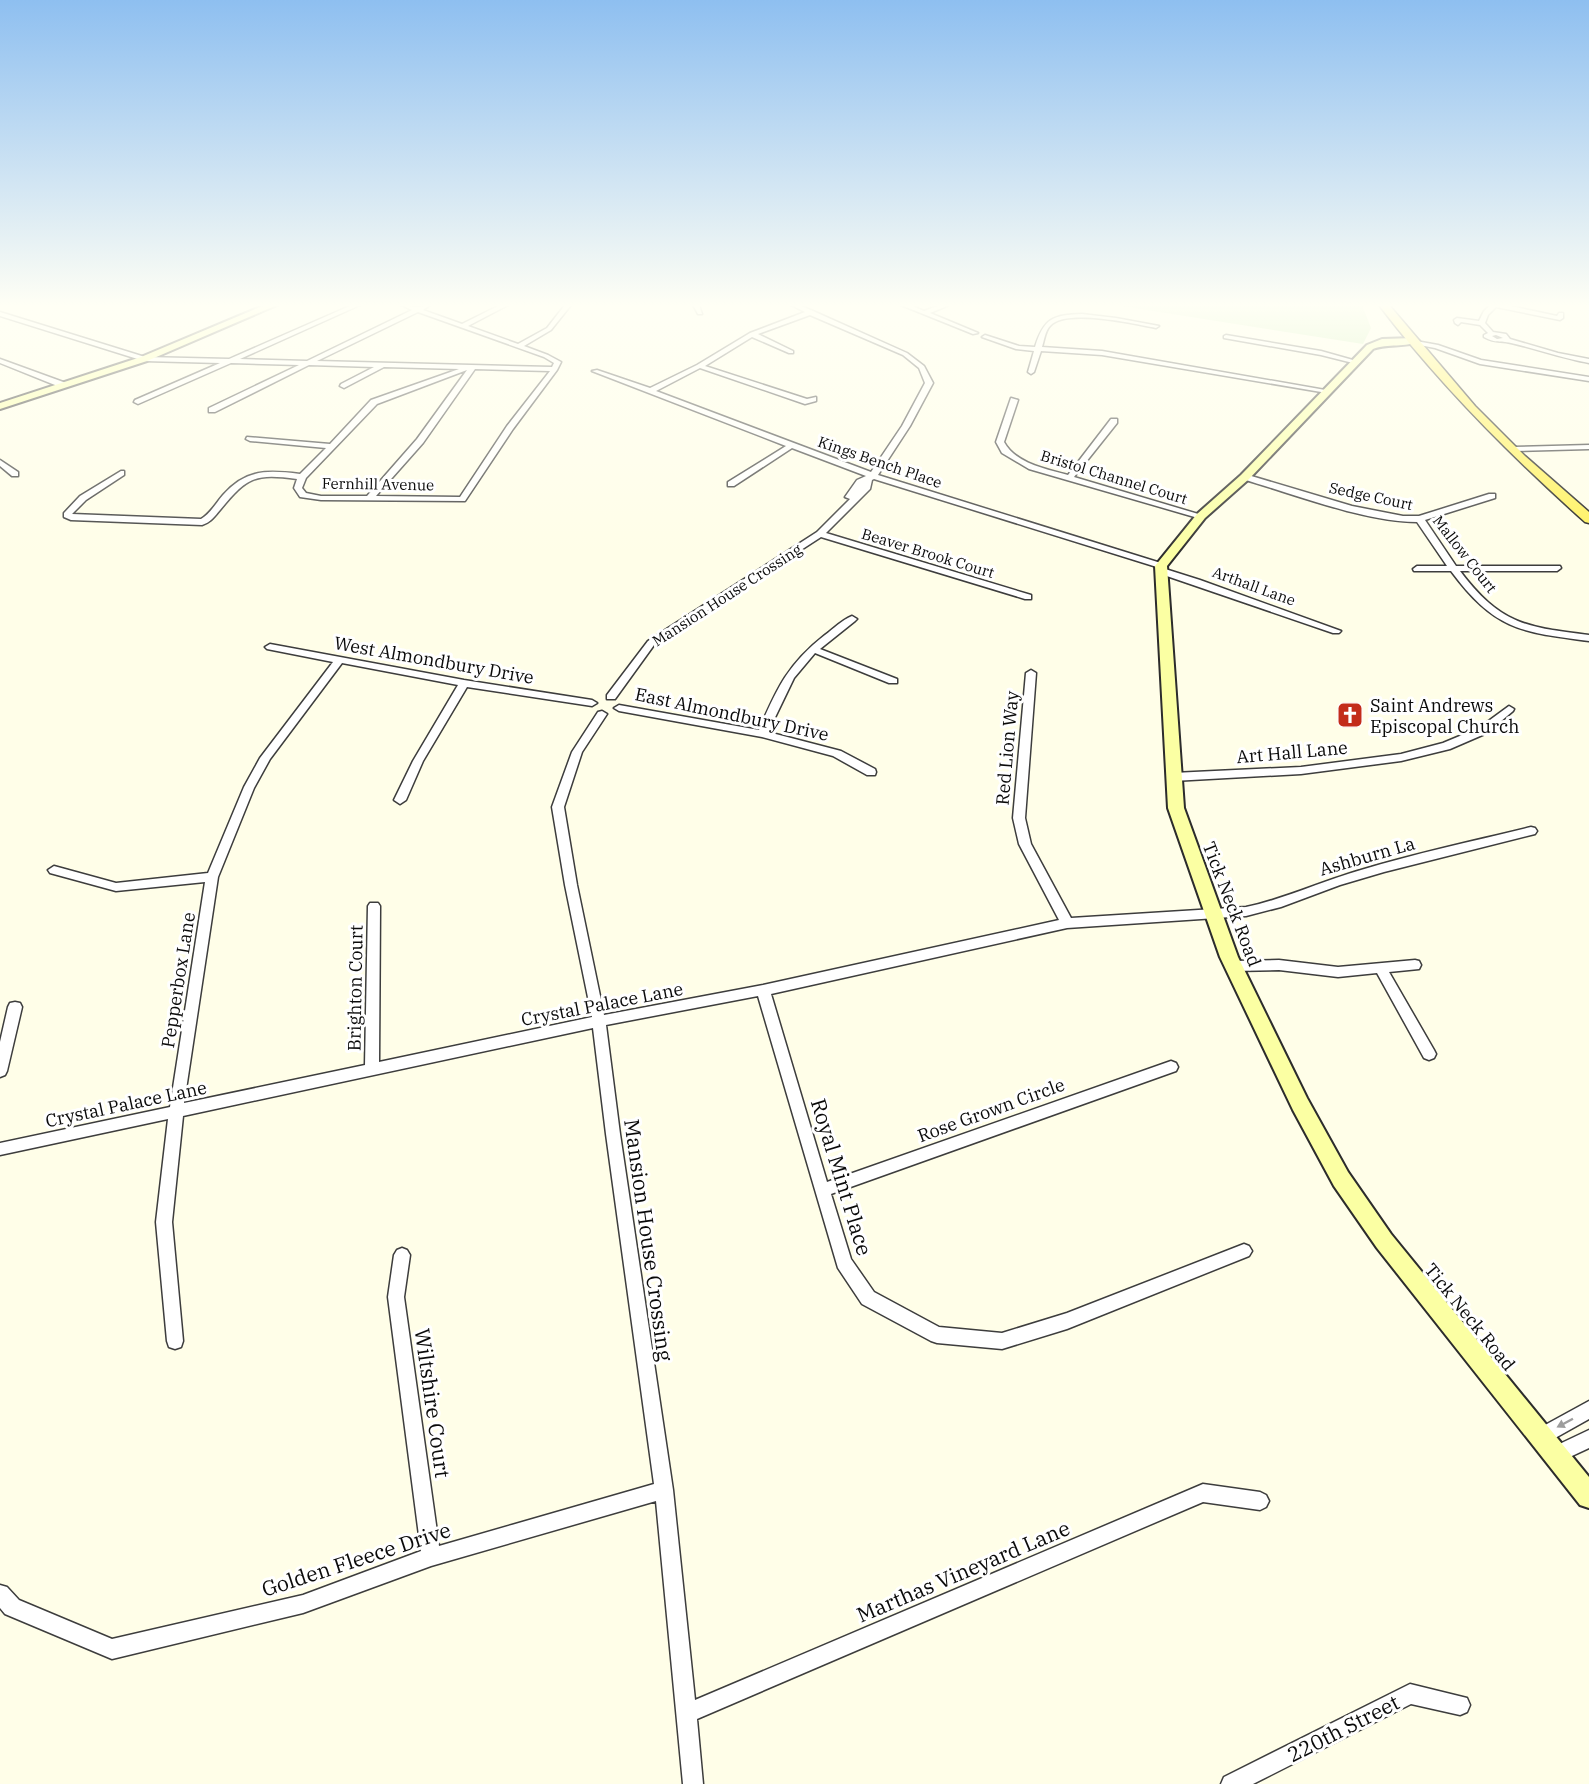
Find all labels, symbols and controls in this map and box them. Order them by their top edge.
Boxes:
street label: Kings Bench Place [816,432,944,492]
street label: Bristol Channel Court [1038,446,1190,508]
street label: Fernhill Avenue [322,474,434,494]
street label: Sedge Court [1327,478,1415,514]
street label: Mallow Court [1429,511,1501,597]
street label: Beaver Brook Court [859,524,997,582]
street label: Mansion House Crossing [649,540,805,650]
street label: Arthall Lane [1210,562,1298,610]
street label: West Almondbury Drive [332,631,536,689]
street label: East Almondbury Drive [633,682,831,746]
street label: Red Lion Way [991,690,1023,806]
place label: Saint Andrews Episcopal Church [1370,694,1519,738]
church icon: Saint Andrews Episcopal Church [1335,700,1365,730]
street label: Art Hall Lane [1235,736,1349,768]
street label: Ashburn La [1317,831,1418,881]
street label: Tick Neck Road [1198,838,1266,970]
street label: Pepperbox Lane [156,910,200,1050]
street label: Brighton Court [342,925,368,1051]
street label: Crystal Palace Lane [519,977,685,1031]
street label: Rose Grown Circle [914,1073,1068,1147]
street label: Crystal Palace Lane [43,1076,209,1132]
street label: Royal Mint Place [805,1095,879,1259]
street label: Mansion House Crossing [618,1117,680,1363]
street label: Tick Neck Road [1420,1259,1520,1376]
street label: Wiltshire Court [409,1326,457,1480]
one-way arrow [1557,1418,1574,1428]
street label: Marthas Vineyard Lane [852,1513,1074,1629]
street label: Golden Fleece Drive [258,1515,454,1603]
street label: 220th Street [1282,1688,1404,1768]

